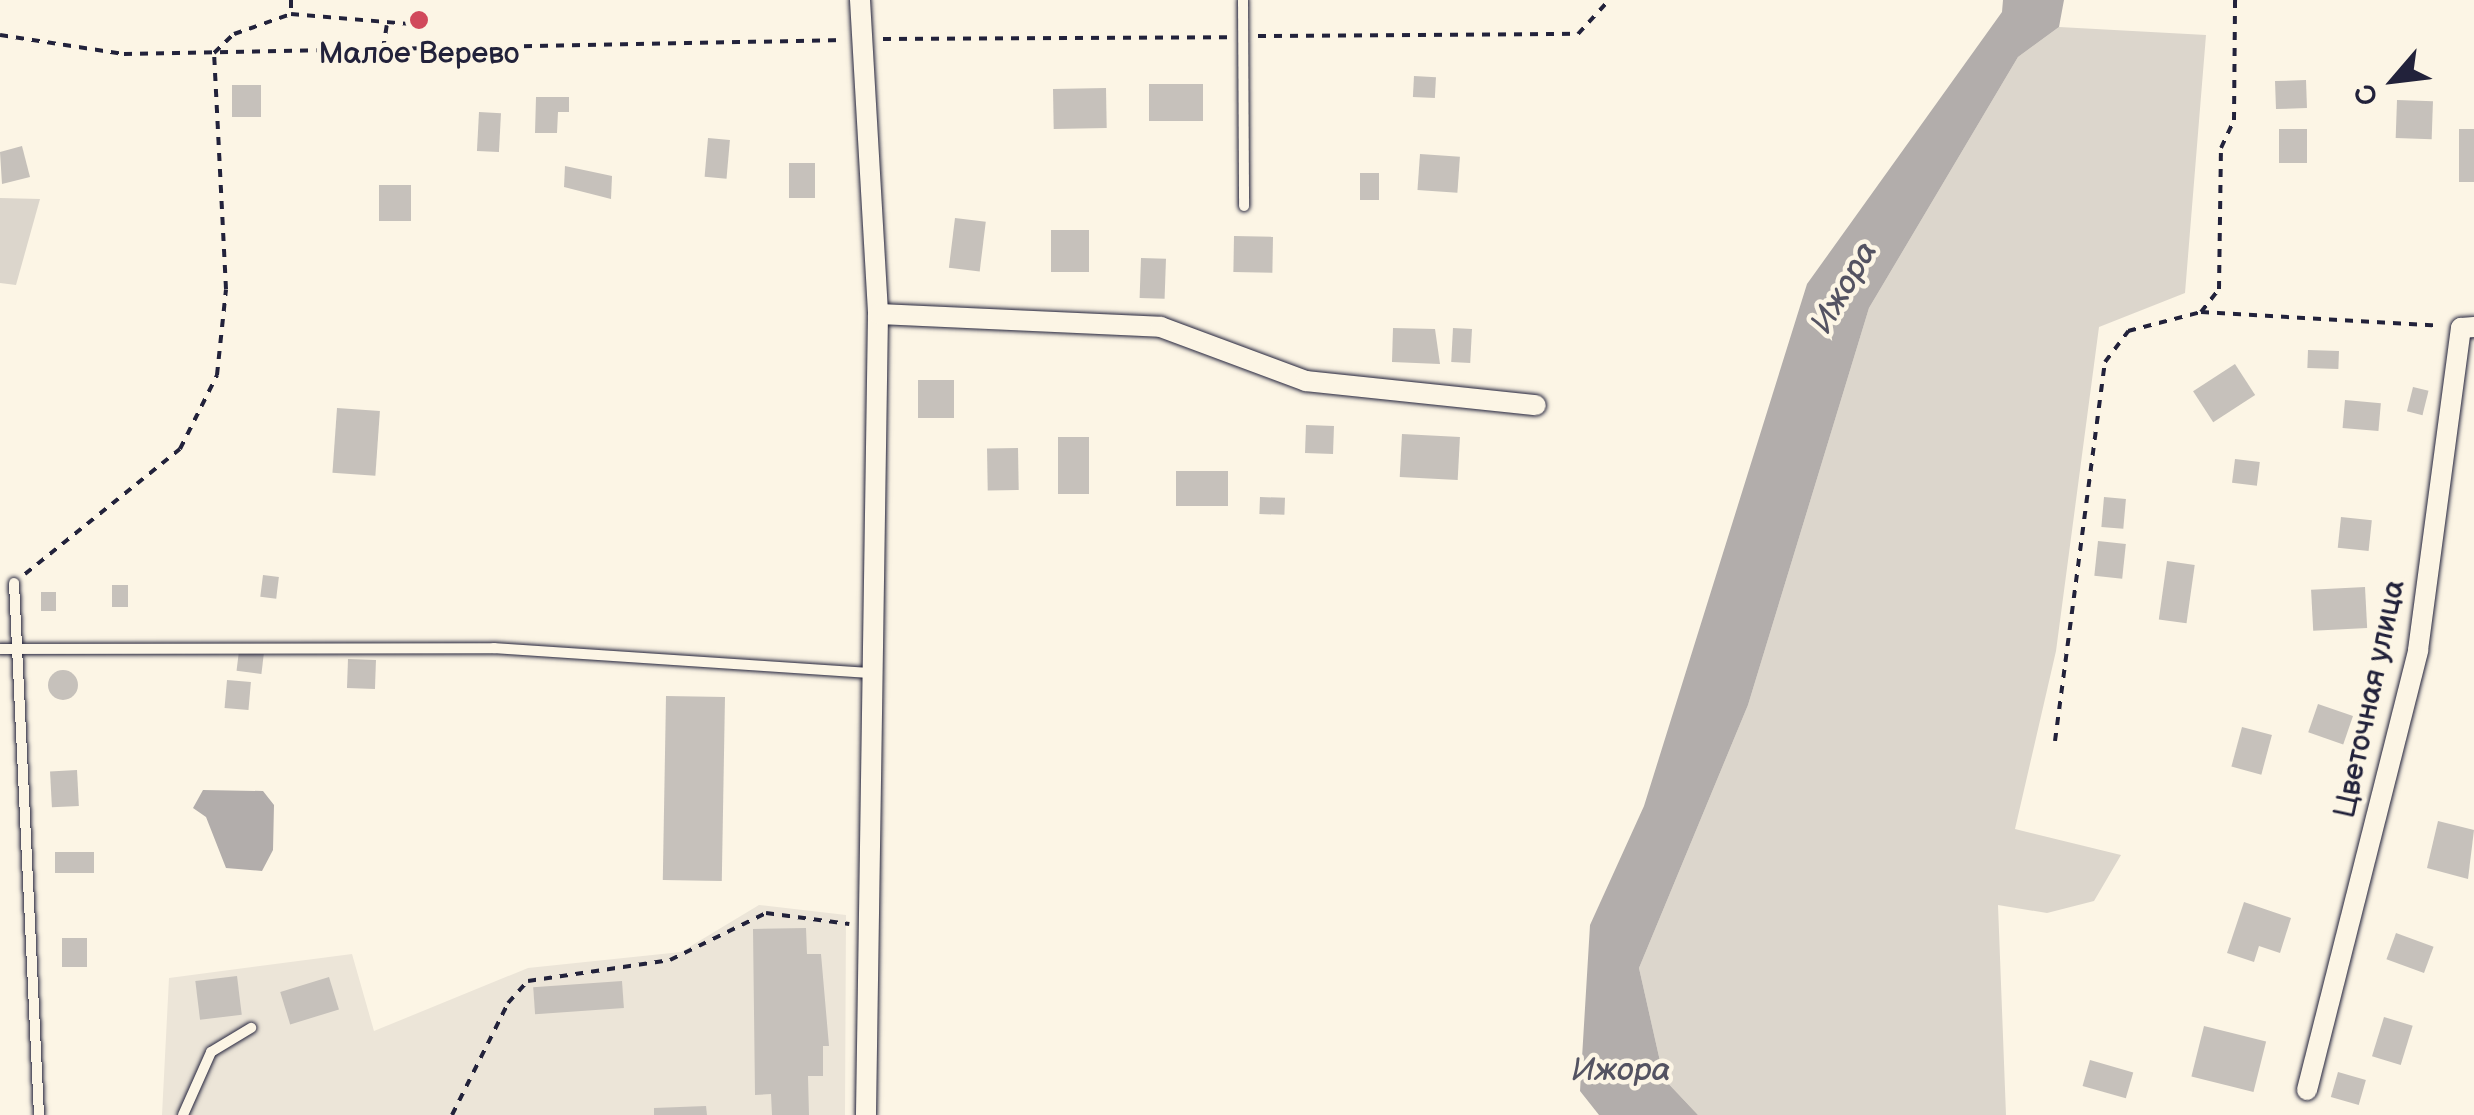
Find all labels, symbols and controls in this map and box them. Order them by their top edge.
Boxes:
marker: Малое Верево [408,9,430,31]
north arrow [2344,30,2444,130]
place label: Малое Верево [318,36,520,72]
text: С [2348,78,2386,111]
water label: Ижора [1803,235,1887,341]
street label: Цветочная улица [2327,577,2413,821]
water label: Ижора [1571,1052,1671,1090]

